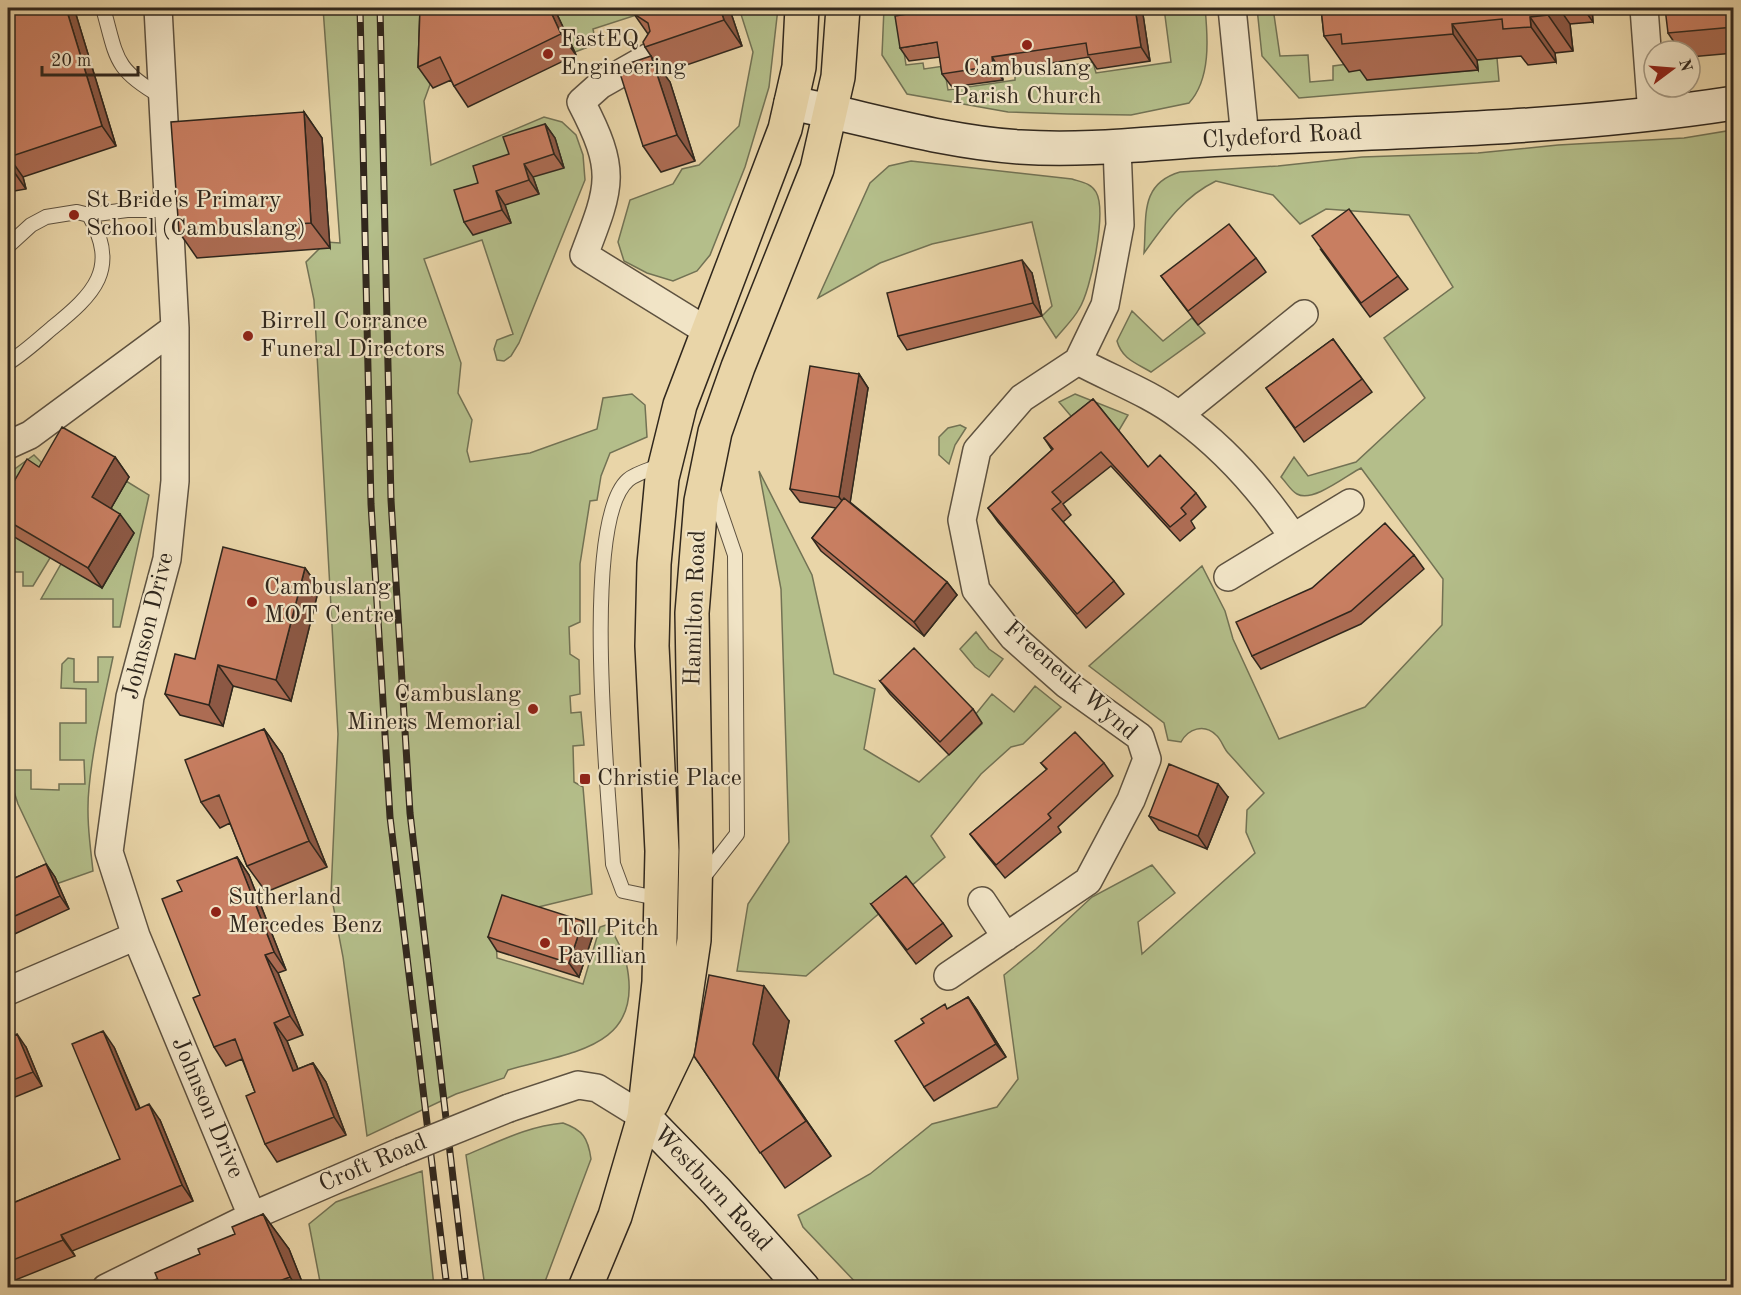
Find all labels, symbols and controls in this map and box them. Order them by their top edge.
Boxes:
place label: FastEQ Engineering [560,28,686,80]
marker: Cambuslang Parish Church [1020,38,1034,52]
scale bar [42,39,138,77]
north arrow [1642,39,1702,99]
marker: FastEQ Engineering [541,47,555,61]
text: 20 m [51,52,91,70]
place label: Cambuslang Parish Church [953,57,1101,109]
text: N [1675,57,1694,74]
street label: Clydeford Road [1201,121,1363,153]
place label: St Bride's Primary School (Cambuslang) [86,189,306,241]
marker: St Bride's Primary School (Cambuslang) [67,208,81,222]
place label: Birrell Corrance Funeral Directors [260,310,445,362]
marker: Birrell Corrance Funeral Directors [241,329,255,343]
street label: Hamilton Road [681,530,711,686]
street label: Johnson Drive [119,550,179,702]
place label: Cambuslang MOT Centre [264,576,394,628]
marker: Cambuslang MOT Centre [245,595,259,609]
street label: Freeneuk Wynd [999,617,1141,745]
place label: Cambuslang Miners Memorial [347,683,521,735]
marker: Cambuslang Miners Memorial [526,702,540,716]
place label: Christie Place [597,767,742,791]
marker: Christie Place [578,772,592,786]
place label: Sutherland Mercedes Benz [228,886,382,938]
marker: Sutherland Mercedes Benz [209,905,223,919]
place label: Toll Pitch Pavillian [557,917,659,969]
marker: Toll Pitch Pavillian [538,936,552,950]
street label: Johnson Drive [167,1034,247,1182]
street label: Westburn Road [648,1122,776,1256]
street label: Croft Road [316,1131,430,1197]

